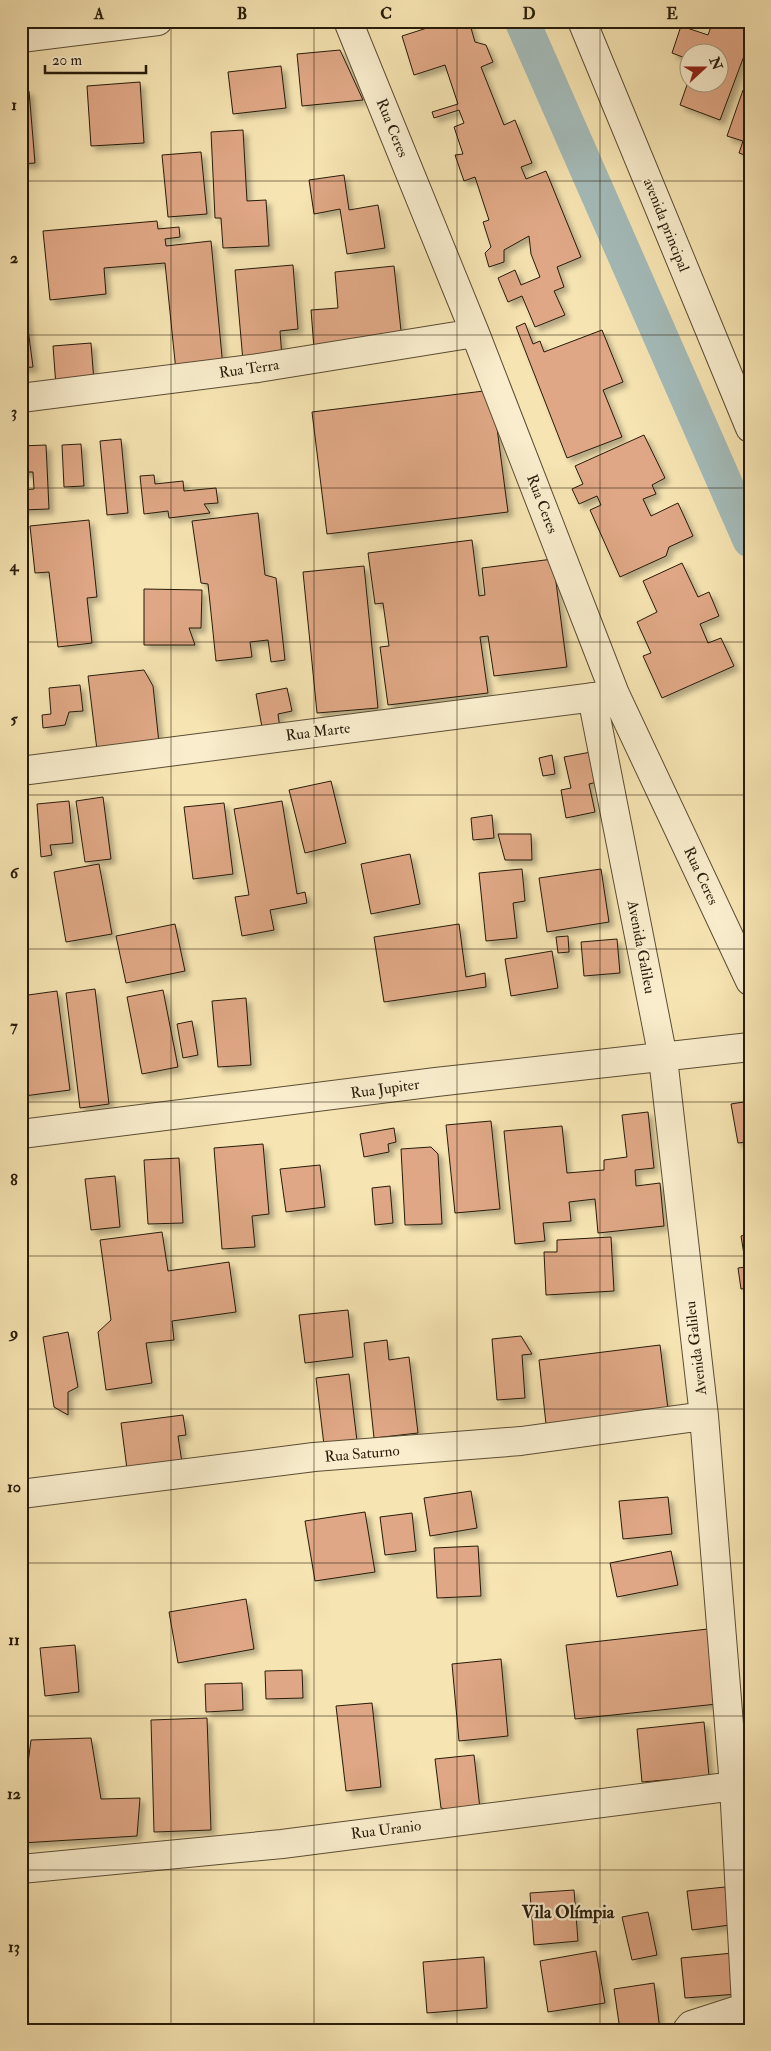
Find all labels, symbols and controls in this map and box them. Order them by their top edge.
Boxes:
text: A [93,4,105,24]
text: B [237,4,247,24]
text: C [380,4,392,24]
text: D [522,4,536,24]
text: E [666,4,678,24]
scale bar [45,42,146,74]
north arrow [678,42,728,92]
text: 20 m [52,51,82,70]
text: N [705,54,726,73]
text: 1 [11,95,17,115]
street label: Rua Ceres [372,96,412,160]
street label: avenida principal [638,175,693,275]
text: 2 [10,248,18,268]
street label: Rua Terra [218,355,281,383]
text: 3 [11,402,17,422]
street label: Rua Ceres [522,472,562,536]
text: 4 [9,556,20,576]
text: 5 [10,709,18,729]
street label: Rua Marte [285,719,351,745]
street label: Rua Ceres [679,844,723,908]
text: 6 [10,863,20,883]
street label: Avenida Galileu [622,898,659,995]
text: 7 [10,1016,18,1036]
street label: Rua Jupiter [349,1075,421,1104]
text: 8 [10,1170,18,1190]
street label: Avenida Galileu [681,1300,711,1397]
text: 9 [8,1323,18,1343]
street label: Rua Saturno [324,1441,400,1467]
text: 10 [7,1477,21,1497]
text: 11 [8,1630,20,1650]
text: 12 [7,1784,21,1804]
street label: Rua Uranio [350,1816,422,1844]
district label: Vila Olímpia [521,1901,615,1924]
text: 13 [8,1937,20,1957]

